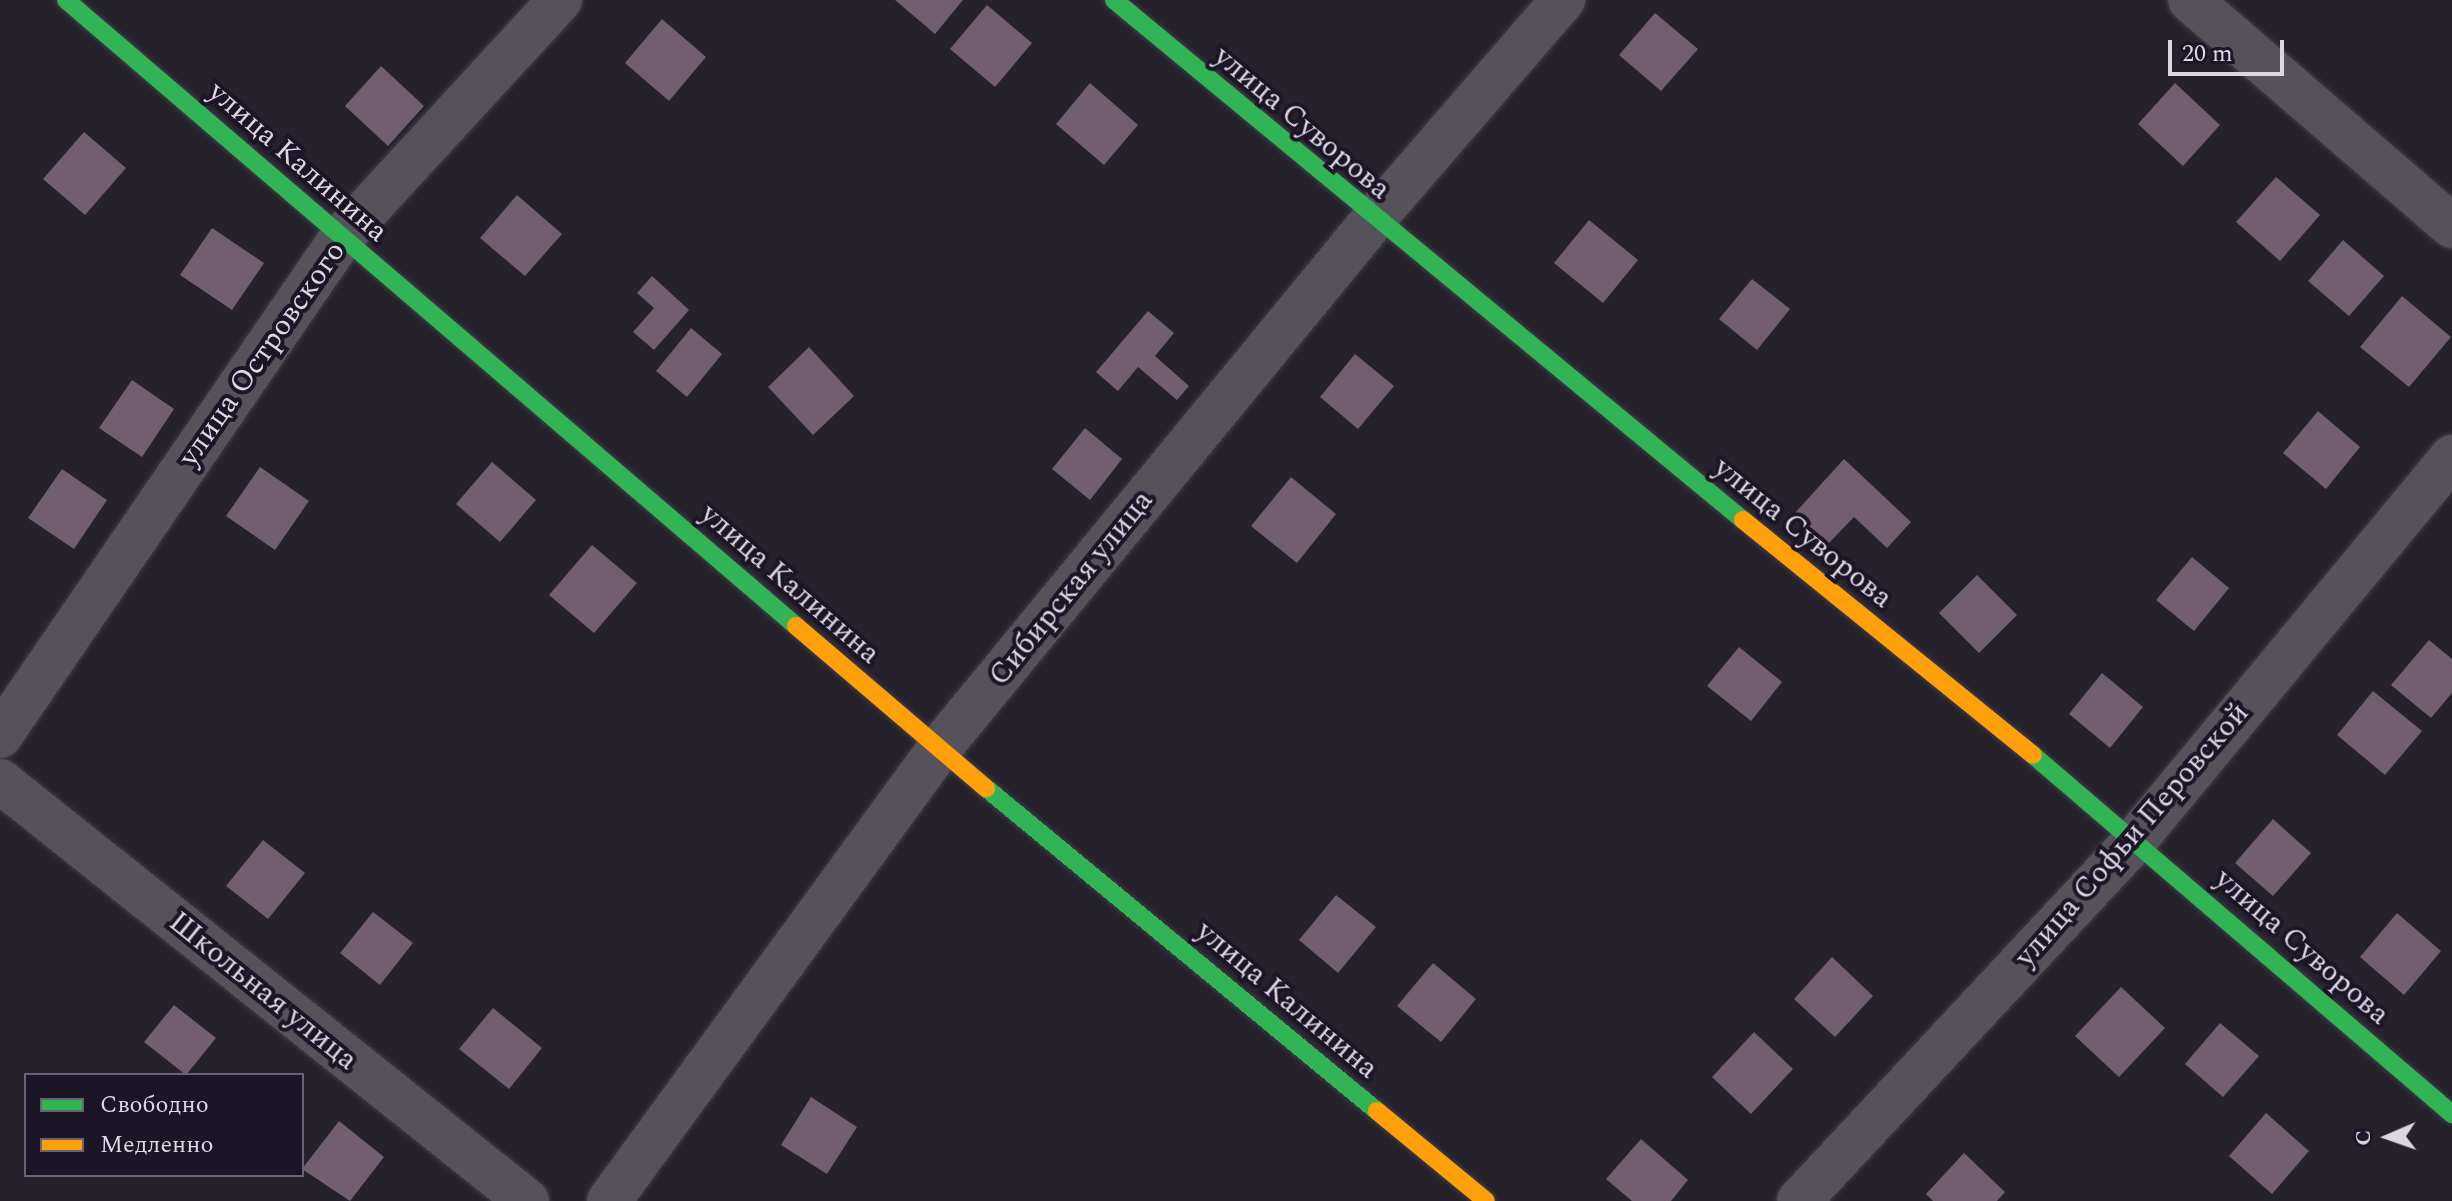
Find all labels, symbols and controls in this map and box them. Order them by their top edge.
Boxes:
scale bar [2172,24,2288,74]
text: 20 m [2182,36,2233,72]
street label: улица Суворова [1206,39,1398,207]
street label: улица Калинина [201,74,395,250]
street label: улица Островского [171,235,353,473]
street label: улица Суворова [1706,450,1900,616]
street label: Сибирская улица [981,483,1161,693]
street label: улица Калинина [693,496,887,672]
street label: улица Софьи Перовской [2007,696,2257,974]
street label: улица Суворова [2207,861,2397,1033]
street label: Школьная улица [161,904,365,1078]
street label: улица Калинина [1189,913,1385,1087]
legend [24,1073,304,1177]
text: Свободно [100,1087,209,1123]
north arrow [2348,1097,2428,1177]
text: Медленно [100,1127,213,1163]
text: С [2347,1129,2380,1146]

